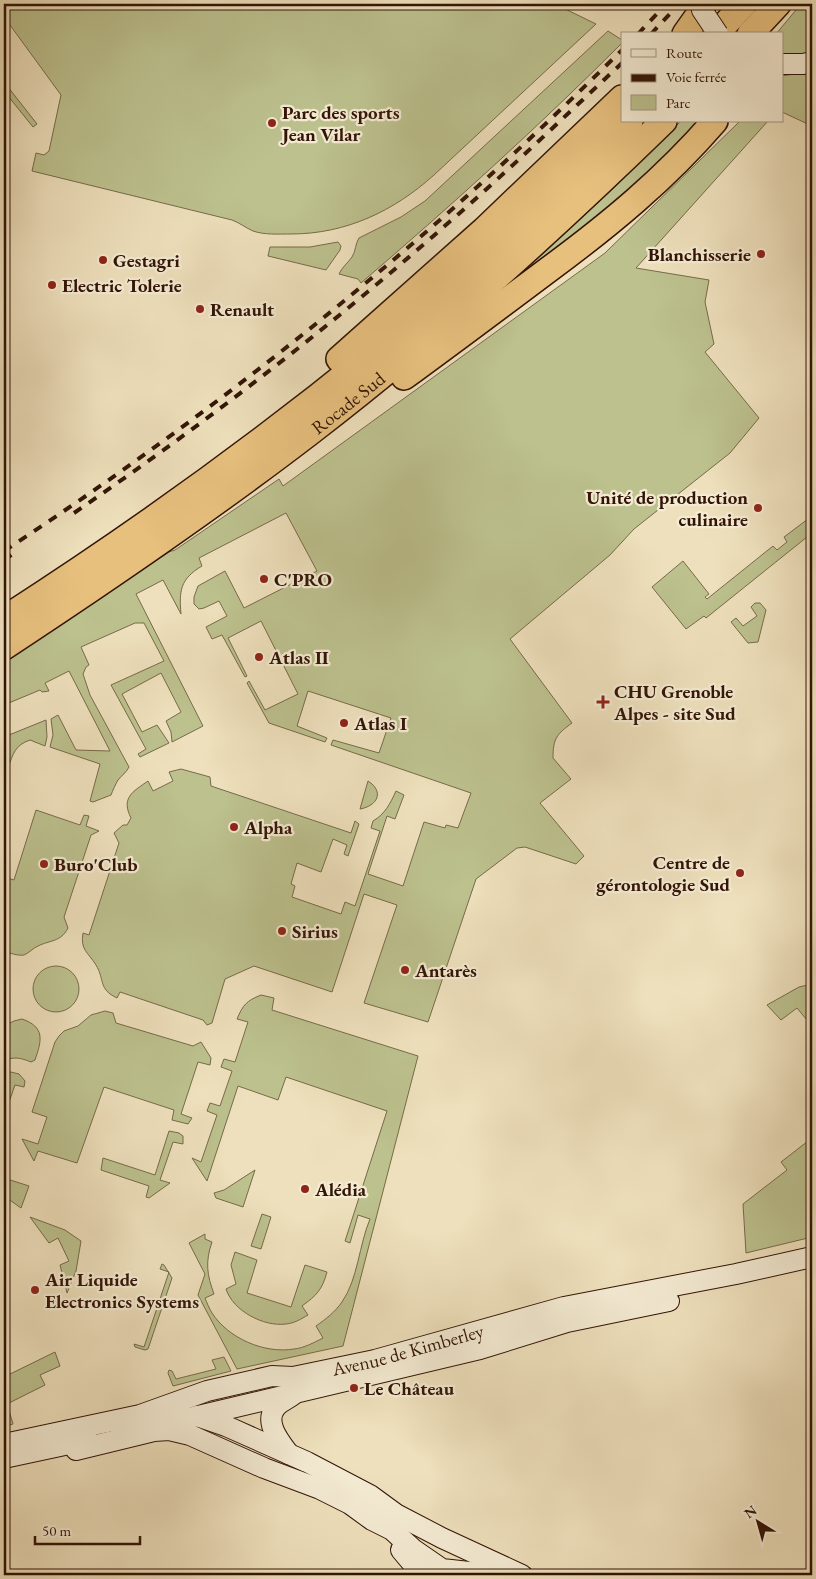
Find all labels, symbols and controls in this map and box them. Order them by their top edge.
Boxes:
legend [621,32,784,122]
text: Route [666,43,703,62]
text: Voie ferrée [666,67,726,86]
text: Parc [666,93,691,112]
place label: Parc des sports Jean Vilar [280,100,400,147]
marker: Parc des sports Jean Vilar [266,117,278,129]
place label: Blanchisserie [648,242,751,267]
place label: Gestagri [113,248,180,273]
marker: Blanchisserie [755,248,767,260]
marker: Gestagri [97,254,109,266]
place label: Electric Tolerie [62,273,182,298]
marker: Electric Tolerie [46,279,58,291]
place label: Renault [210,297,274,322]
marker: Renault [194,303,206,315]
street label: Rocade Sud [306,365,390,440]
place label: Unité de production culinaire [586,485,748,532]
marker: Unité de production culinaire [752,502,764,514]
place label: C'PRO [274,567,332,592]
marker: C'PRO [258,573,270,585]
place label: Atlas II [268,645,329,670]
marker: Atlas II [253,651,265,663]
place label: CHU Grenoble Alpes - site Sud [613,679,736,726]
marker: CHU Grenoble Alpes - site Sud [596,695,610,709]
place label: Atlas I [353,711,407,736]
marker: Atlas I [338,717,350,729]
place label: Alpha [243,815,293,840]
marker: Alpha [228,821,240,833]
place label: Centre de gérontologie Sud [596,850,730,897]
place label: Buro'Club [54,852,138,877]
marker: Buro'Club [38,858,50,870]
marker: Centre de gérontologie Sud [734,867,746,879]
place label: Sirius [292,919,338,944]
marker: Sirius [276,925,288,937]
place label: Antarès [414,958,477,983]
marker: Antarès [399,964,411,976]
place label: Alédia [314,1177,367,1202]
marker: Alédia [299,1183,311,1195]
place label: Air Liquide Electronics Systems [44,1267,199,1314]
marker: Air Liquide Electronics Systems [29,1284,41,1296]
street label: Avenue de Kimberley [329,1318,487,1381]
place label: Le Château [364,1376,455,1401]
marker: Le Château [348,1382,360,1394]
north arrow [734,1496,784,1546]
text: N [740,1501,761,1522]
scale bar [35,1514,140,1546]
text: 50 m [42,1521,71,1540]

